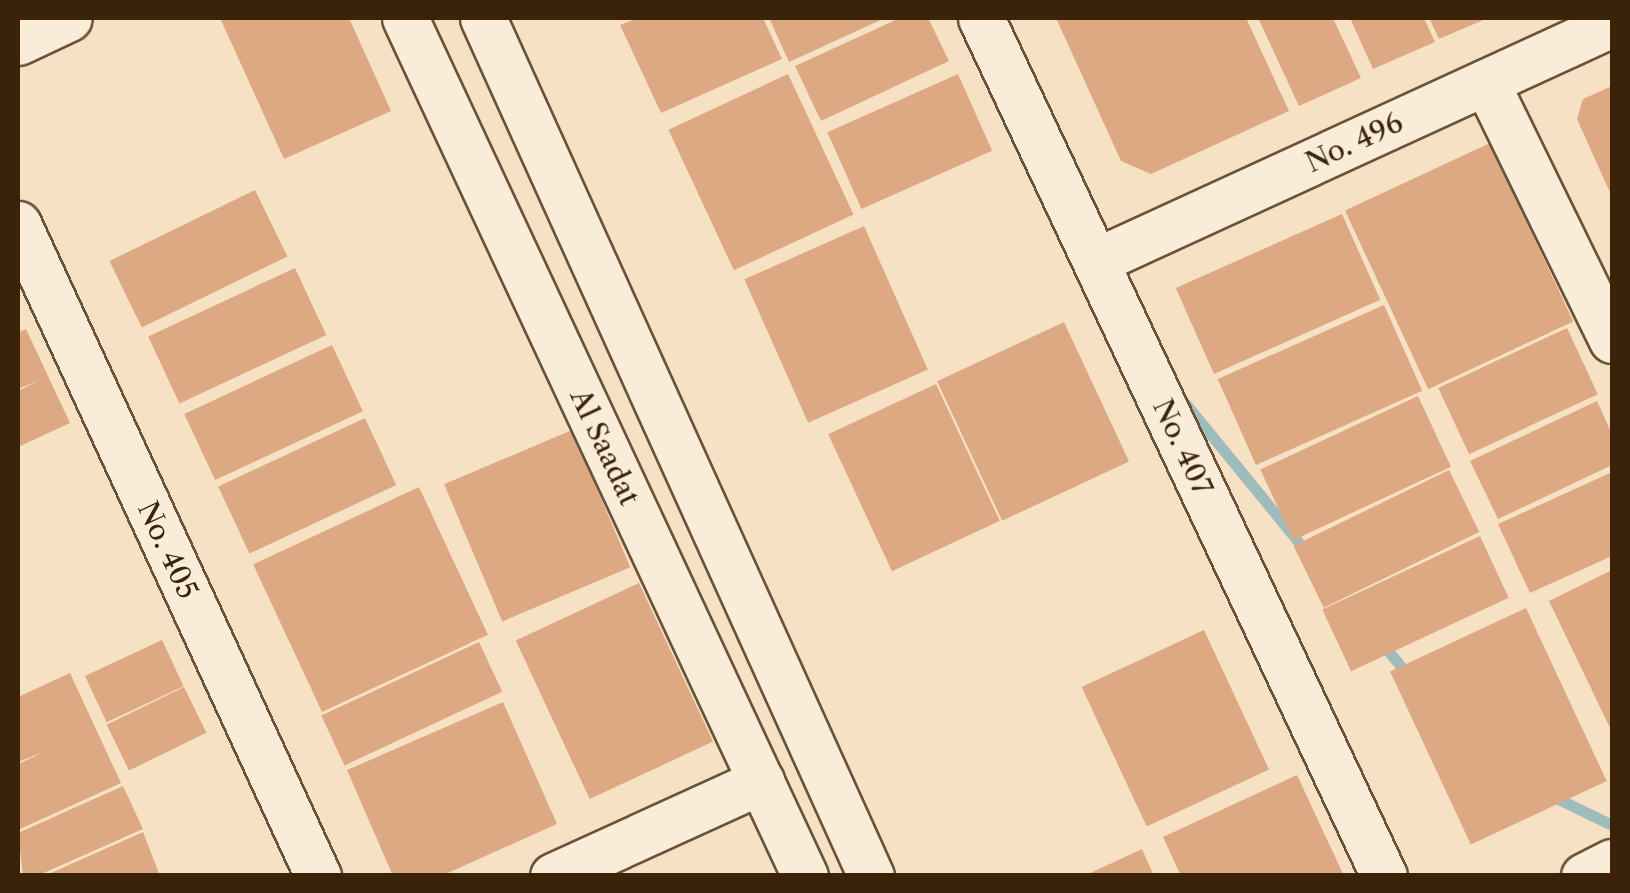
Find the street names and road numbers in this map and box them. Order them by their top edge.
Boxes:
street label: No. 496 [1300,105,1408,179]
street label: Al Saadat [563,384,647,510]
street label: No. 407 [1146,394,1220,500]
street label: No. 405 [131,496,205,604]

